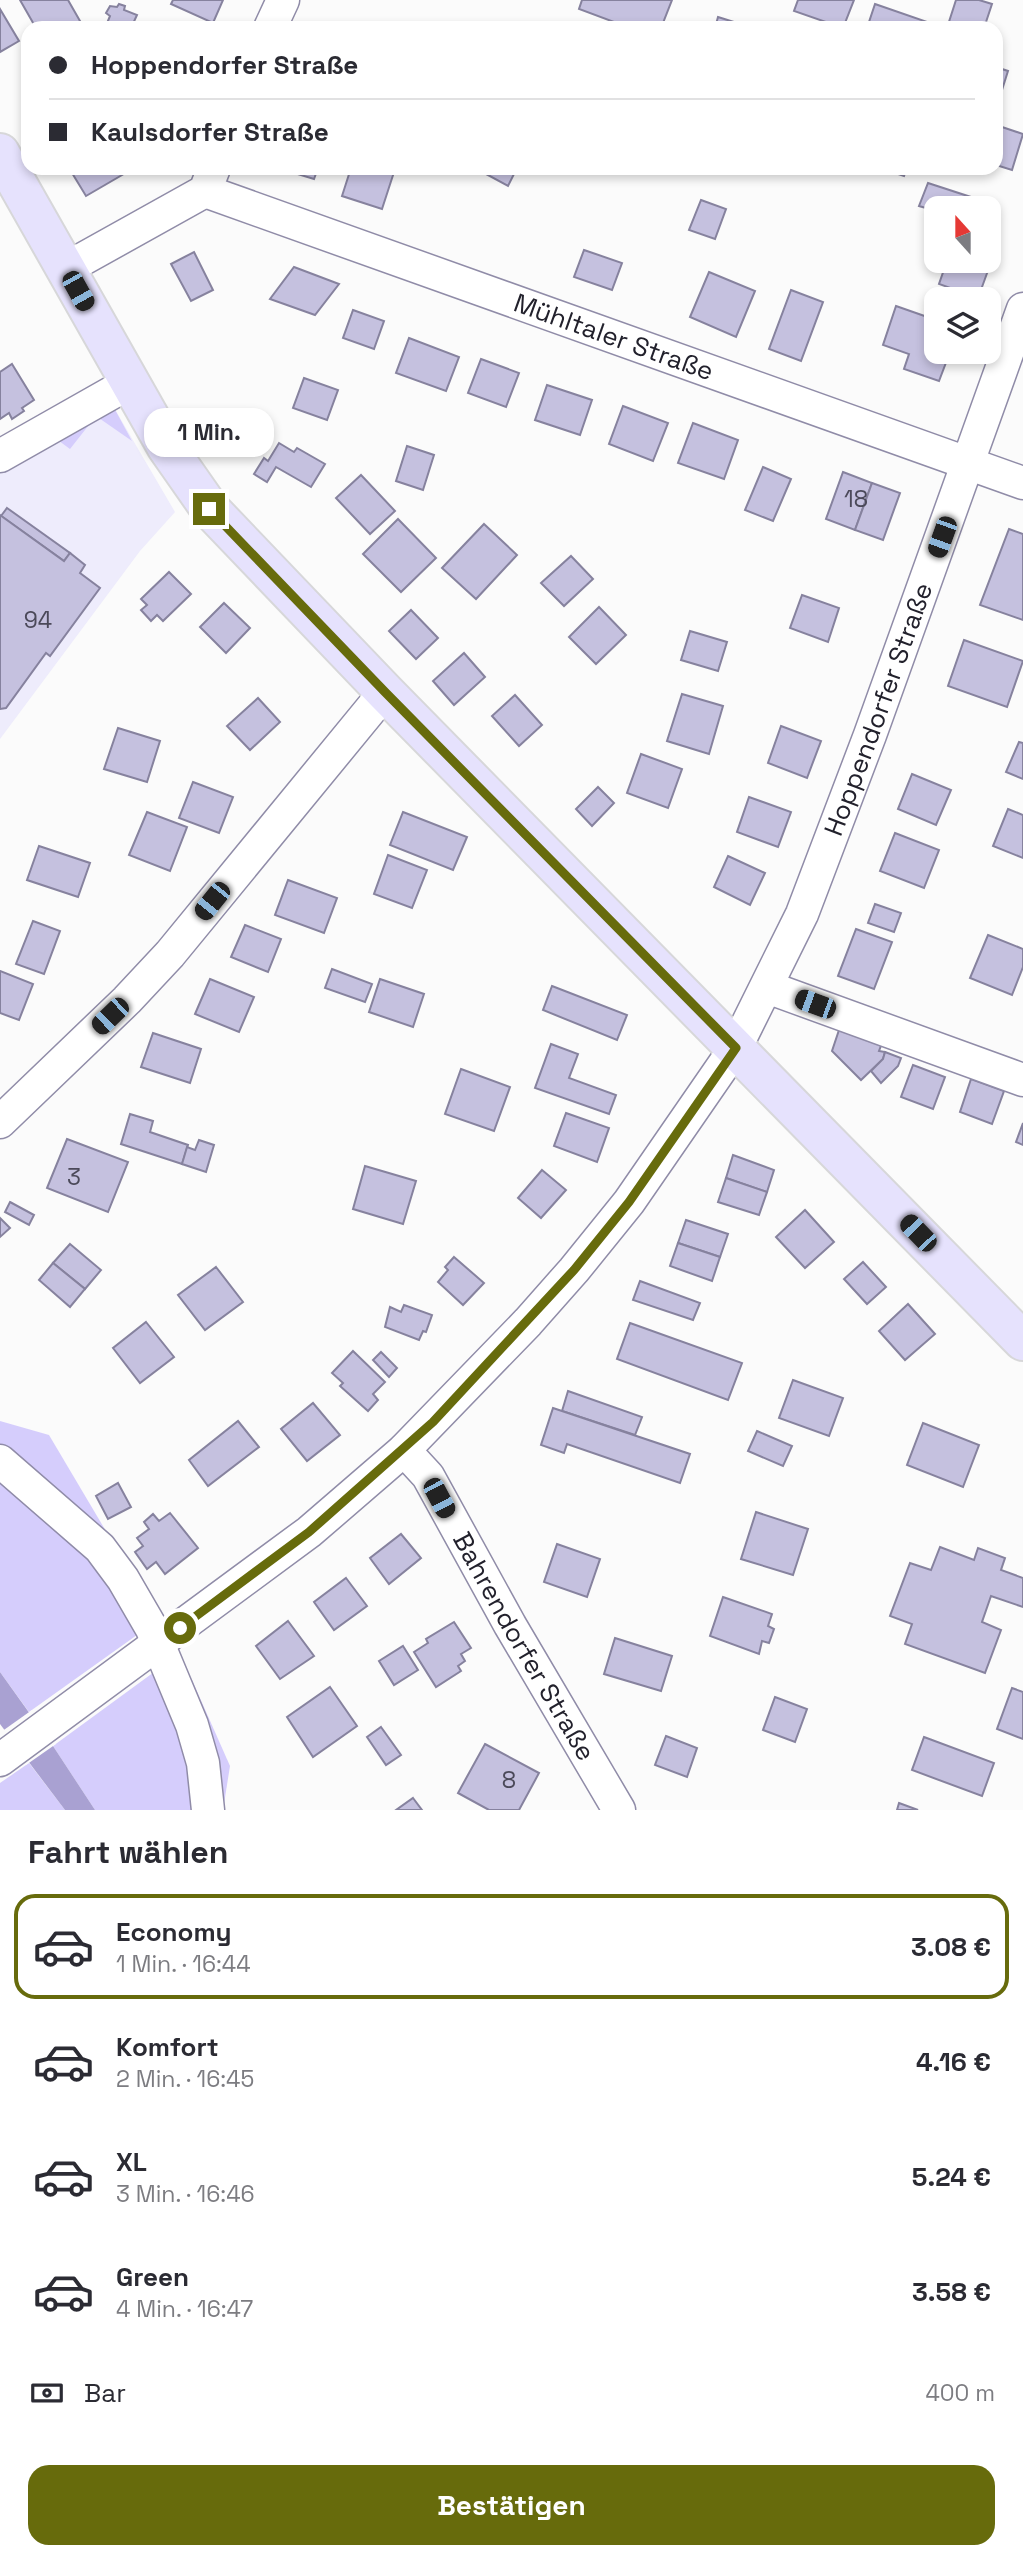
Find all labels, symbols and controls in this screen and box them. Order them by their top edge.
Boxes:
text: Hoppendorfer Straße [91,48,358,82]
text: Kaulsdorfer Straße [91,115,329,149]
north arrow [924,196,1001,273]
map controls [924,196,1001,364]
car [59,268,98,314]
street label: Mühltaler Straße [509,286,718,388]
button: layers [924,287,1001,364]
callout: 1 Min. [144,407,274,456]
text: 1 Min. [177,417,241,447]
house number: 18 [844,484,868,514]
route end [193,493,225,525]
car [925,514,960,560]
street label: Hoppendorfer Straße [816,578,940,841]
house number: 94 [24,605,52,635]
car [191,878,234,924]
car [792,987,839,1021]
car [88,994,133,1038]
house number: 3 [67,1162,81,1192]
car [896,1211,941,1255]
car [420,1475,459,1521]
street label: Bahrendorfer Straße [445,1526,603,1767]
route start [164,1612,196,1644]
house number: 8 [502,1765,516,1795]
text: Fahrt wählen [28,1832,228,1872]
icon: car [32,1915,95,1978]
text: Economy [116,1915,232,1949]
text: 3.08 € [911,1930,991,1964]
text: 1 Min. · 16:44 [116,1949,251,1979]
icon: car [32,2030,95,2093]
text: Komfort [116,2030,219,2064]
text: 4.16 € [916,2045,991,2079]
text: 2 Min. · 16:45 [116,2064,254,2094]
icon: car [32,2145,95,2208]
text: XL [116,2145,147,2179]
text: 5.24 € [912,2160,991,2194]
text: 3 Min. · 16:46 [116,2179,255,2209]
icon: car [32,2260,95,2323]
text: Green [116,2260,189,2294]
text: 3.58 € [912,2275,991,2309]
text: 4 Min. · 16:47 [116,2294,253,2324]
icon: cash [28,2374,66,2412]
text: Bar [84,2376,126,2410]
text: 400 m [925,2378,995,2408]
button: Bestätigen [28,2465,995,2545]

